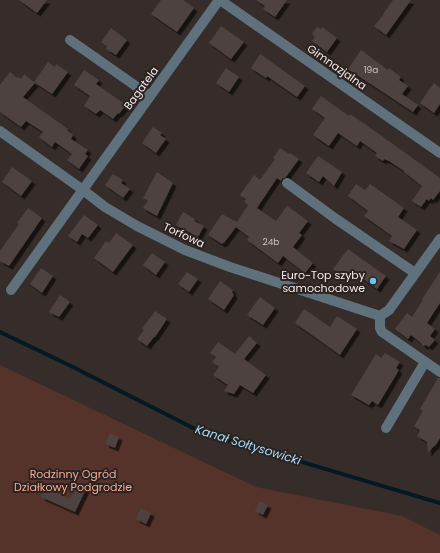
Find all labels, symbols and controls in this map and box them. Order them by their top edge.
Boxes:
street label: Gimnazjalna [304,41,370,93]
street label: Bagatela [120,63,162,113]
house number: 19a [364,64,378,76]
street label: Torfowa [161,218,207,252]
house number: 24b [263,236,279,248]
place label: Euro-Top szyby samochodowe [281,267,366,296]
marker: Euro-Top szyby samochodowe [368,276,378,286]
water label: Kanał Sołtysowicki [193,420,304,469]
park label: Rodzinny Ogród Działkowy Podgrodzie [14,466,132,495]

